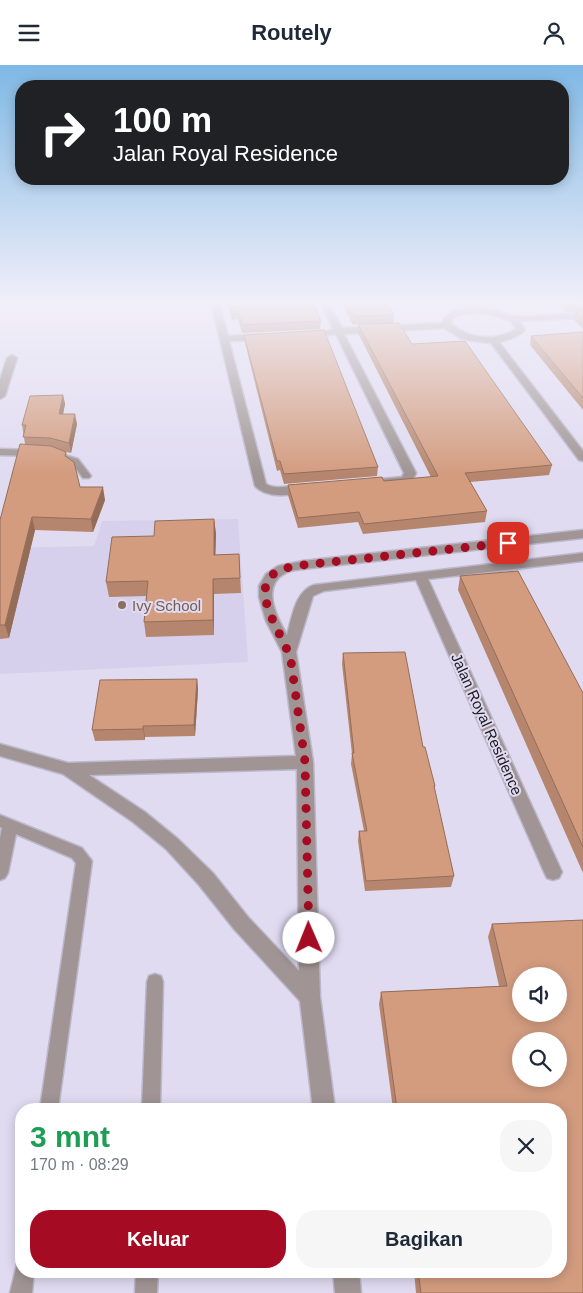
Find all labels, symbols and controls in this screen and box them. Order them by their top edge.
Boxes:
icon: menu [15,19,43,47]
icon: person [540,19,568,47]
text: Routely [251,20,332,45]
icon: right [30,100,95,165]
text: 100 m [113,100,212,139]
text: Jalan Royal Residence [113,141,338,166]
pin [487,522,529,564]
icon: arrive [494,529,522,557]
place label: Ivy School [132,597,201,614]
marker: Ivy School [116,599,128,611]
street label: Jalan Royal Residence [448,650,526,798]
position arrow [282,911,334,963]
map controls [512,967,567,1087]
button: sound [512,967,567,1022]
button: search [512,1032,567,1087]
text: 3 mnt [30,1120,110,1153]
button: close [500,1120,552,1172]
text: 170 m · 08:29 [30,1156,129,1173]
button: Keluar [30,1210,286,1268]
button: Bagikan [296,1210,552,1268]

